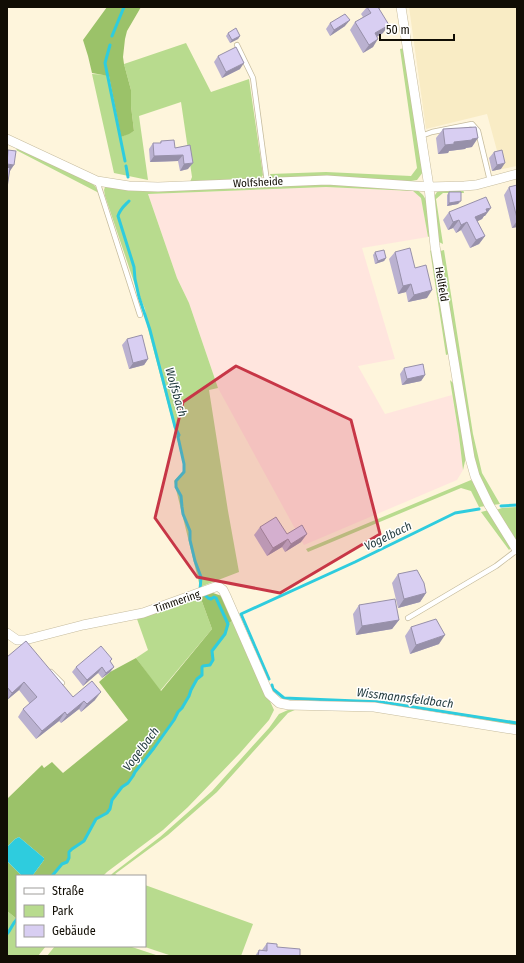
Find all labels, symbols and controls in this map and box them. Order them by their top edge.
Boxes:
scale bar [380,16,454,42]
text: 50 m [386,23,410,37]
street label: Wolfsheide [233,175,283,190]
street label: Hellfeld [432,266,451,303]
water label: Wolfsbach [162,366,190,418]
water label: Vogelbach [362,519,414,553]
street label: Timmering [152,587,203,615]
water label: Wissmannsfeldbach [356,685,454,711]
water label: Vogelbach [120,724,162,774]
legend [16,875,146,947]
text: Straße [52,884,84,898]
text: Park [52,904,74,918]
text: Gebäude [52,924,96,938]

